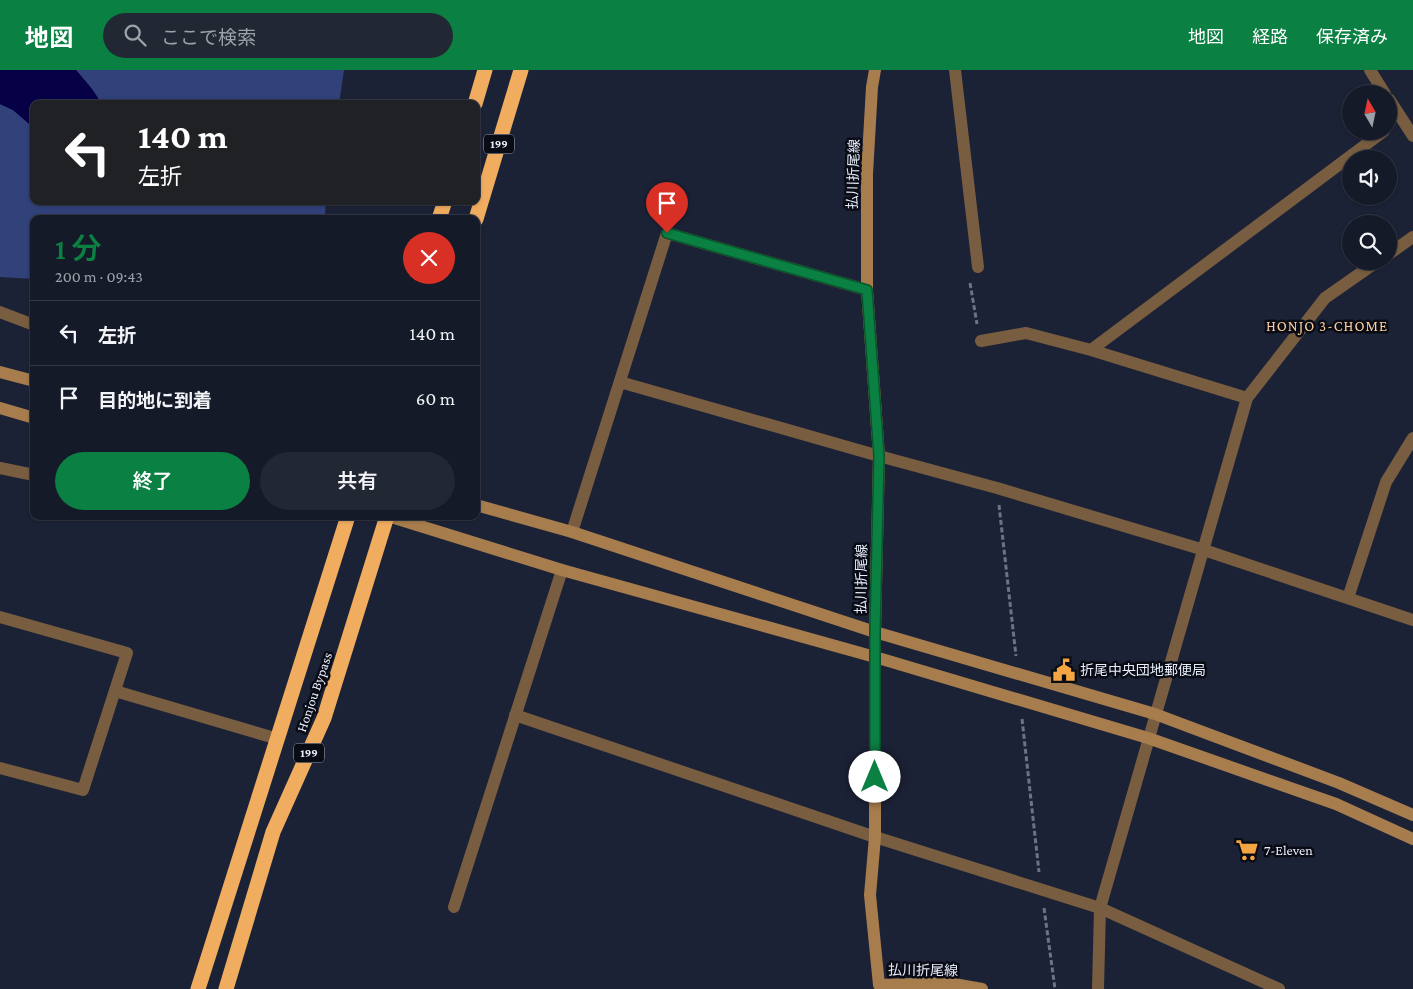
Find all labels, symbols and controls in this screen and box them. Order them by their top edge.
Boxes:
search box [103,13,453,58]
icon: search [121,21,149,49]
text: 地図 [25,24,73,51]
text: ここで検索 [161,27,256,48]
text: 地図 [1188,27,1224,47]
text: 経路 [1252,27,1288,47]
text: 保存済み [1316,27,1388,47]
north arrow [1342,85,1398,140]
map controls [1342,85,1397,270]
text: 140 m [138,117,228,156]
icon: left [55,120,120,185]
road number: 199 [484,134,514,154]
street label: 払川折尾線 [844,139,862,209]
button: sound [1342,150,1397,205]
text: 左折 [138,164,182,189]
pin [646,182,688,233]
icon: arrive [653,189,681,217]
button: search [1342,215,1397,270]
text: 1 分 [55,232,101,265]
button: close [403,232,455,284]
text: 200 m · 09:43 [55,268,143,285]
district label: HONJO 3-CHOME [1266,318,1388,335]
icon: left [55,319,83,347]
text: 140 m [409,323,455,344]
text: 左折 [98,325,136,346]
icon: arrive [55,384,83,412]
text: 60 m [416,388,455,409]
text: 目的地に到着 [98,390,212,411]
button: 終了 [55,452,250,510]
button: 共有 [260,452,455,510]
street label: 払川折尾線 [852,544,870,614]
street label: Honjou Bypass [293,650,336,734]
public building icon: 折尾中央団地郵便局 [1051,657,1077,683]
place label: 折尾中央団地郵便局 [1080,662,1206,678]
road number: 199 [294,744,324,762]
position arrow [848,750,900,802]
supermarket icon: 7-Eleven [1234,837,1260,863]
place label: 7-Eleven [1264,842,1313,858]
street label: 払川折尾線 [888,961,958,979]

